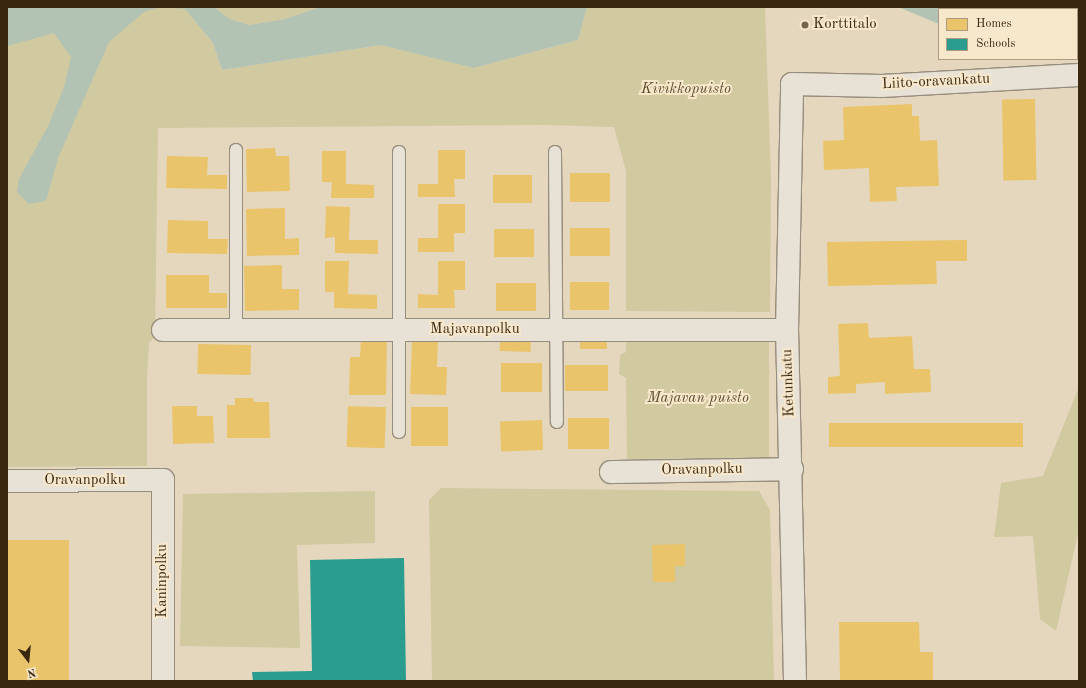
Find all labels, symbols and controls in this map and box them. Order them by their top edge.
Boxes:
legend [938,8,1078,60]
place label: Korttitalo [813,16,877,34]
text: Homes [976,18,1012,30]
marker: Korttitalo [800,20,810,30]
text: Schools [976,38,1016,50]
street label: Liito-oravankatu [881,70,991,94]
park label: Kivikkopuisto [641,81,731,99]
street label: Majavanpolku [430,321,520,339]
street label: Ketunkatu [779,349,799,417]
park label: Majavan puisto [647,390,749,408]
street label: Oravanpolku [661,460,743,480]
street label: Oravanpolku [44,472,126,490]
street label: Kaninpolku [154,544,172,618]
north arrow [8,640,48,680]
text: N [26,666,37,678]

